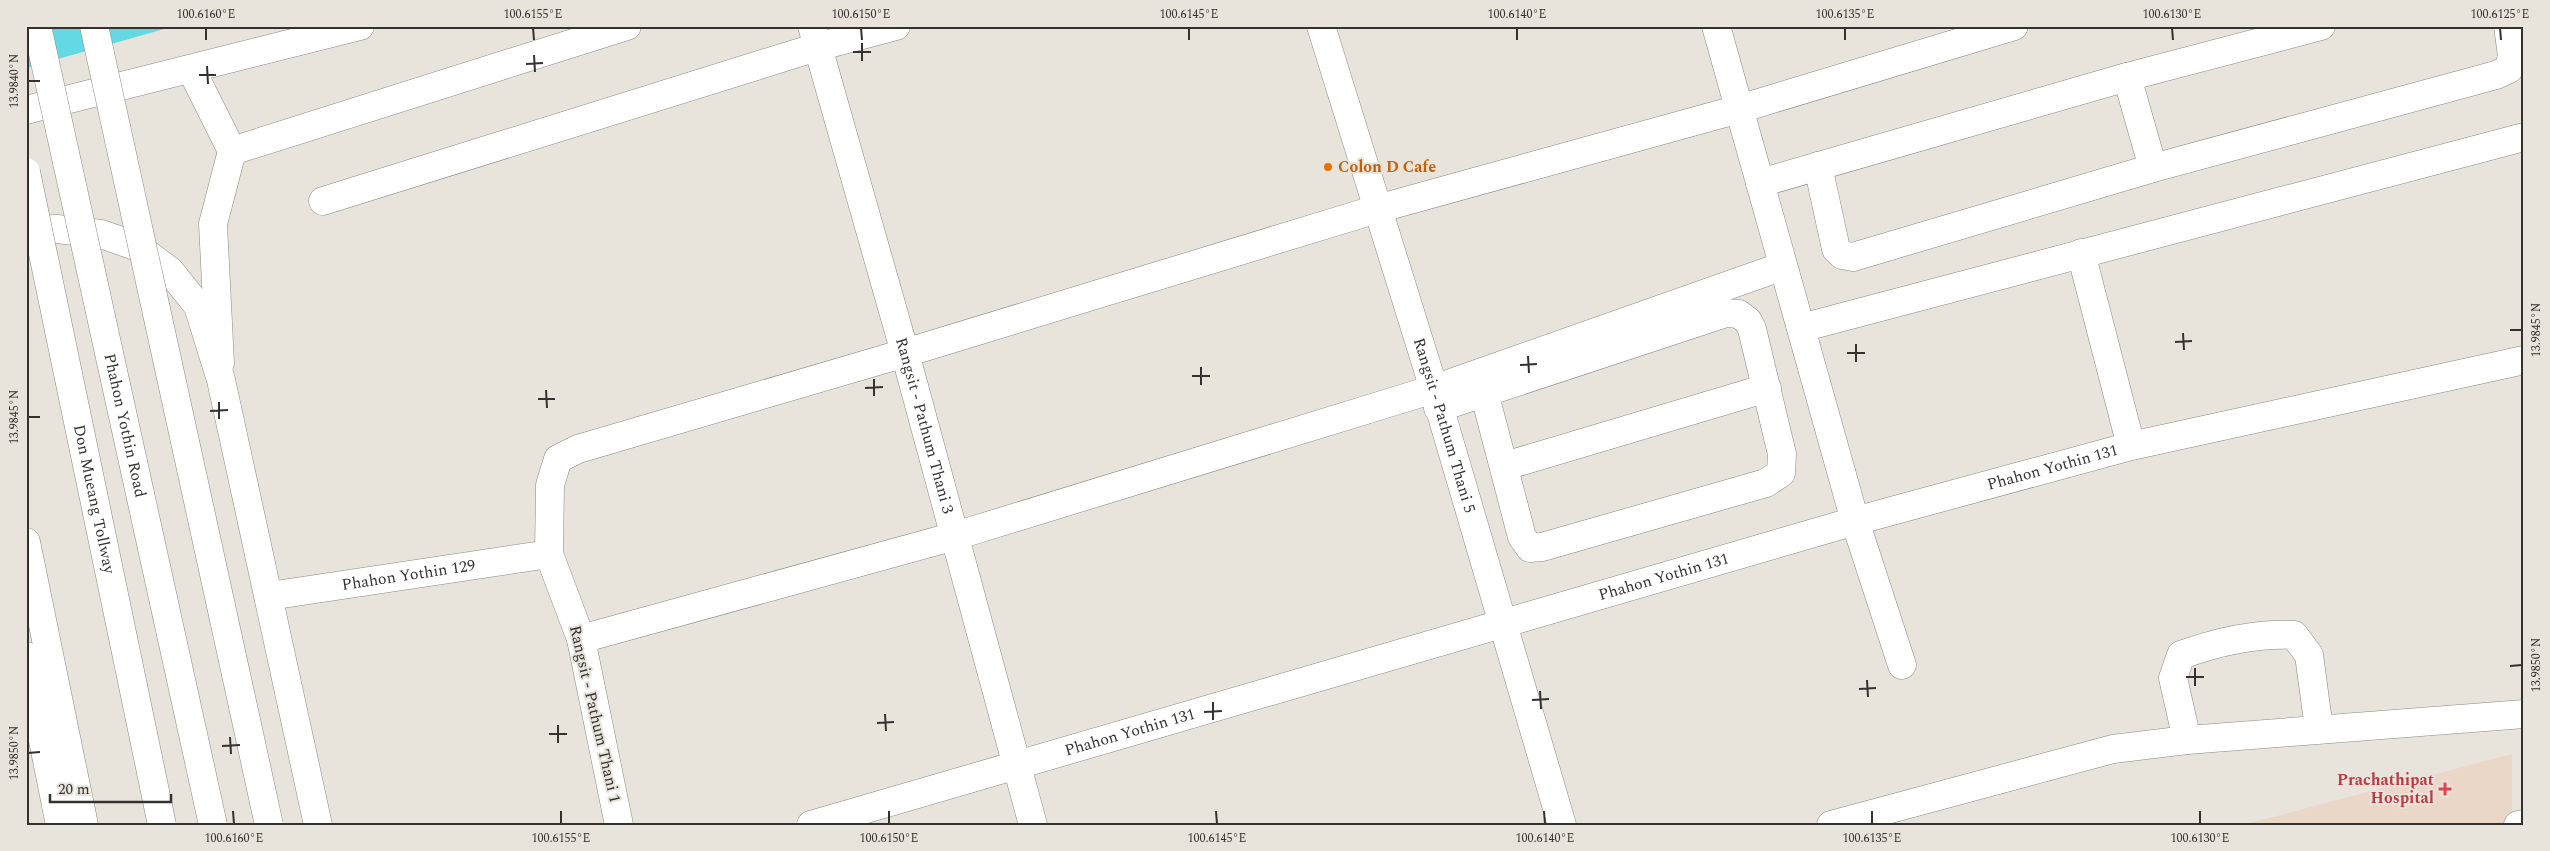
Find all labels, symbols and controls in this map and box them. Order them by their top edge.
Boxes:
text: 100.6160°E [177,5,235,24]
text: 100.6155°E [504,5,562,24]
text: 100.6150°E [832,5,890,24]
text: 100.6145°E [1160,5,1218,24]
text: 100.6140°E [1488,5,1546,24]
text: 100.6135°E [1816,5,1874,24]
text: 100.6130°E [2143,5,2201,24]
text: 100.6125°E [2471,5,2529,24]
text: 13.9840°N [5,54,24,108]
place label: Colon D Cafe [1338,155,1436,179]
marker: Colon D Cafe [1322,161,1334,173]
text: 13.9845°N [2527,303,2546,357]
street label: Rangsit - Pathum Thani 3 [889,335,960,516]
street label: Rangsit - Pathum Thani 5 [1407,335,1482,516]
street label: Phahon Yothin Road [97,351,153,500]
text: 13.9845°N [5,390,24,444]
street label: Don Mueang Tollway [67,422,122,577]
street label: Phahon Yothin 131 [1984,438,2121,497]
street label: Phahon Yothin 131 [1596,546,1732,607]
street label: Phahon Yothin 129 [340,553,477,597]
street label: Rangsit - Pathum Thani 1 [563,623,627,805]
text: 13.9850°N [2527,638,2546,692]
street label: Phahon Yothin 131 [1062,702,1198,763]
text: 13.9850°N [5,726,24,780]
place label: Prachathipat Hospital [2337,768,2434,810]
scale bar [50,771,171,803]
text: 20 m [58,778,90,801]
marker: Prachathipat Hospital [2438,782,2452,796]
text: 100.6160°E [205,829,263,848]
text: 100.6155°E [532,829,590,848]
text: 100.6150°E [860,829,918,848]
text: 100.6145°E [1188,829,1246,848]
text: 100.6140°E [1516,829,1574,848]
text: 100.6135°E [1843,829,1901,848]
text: 100.6130°E [2171,829,2229,848]

